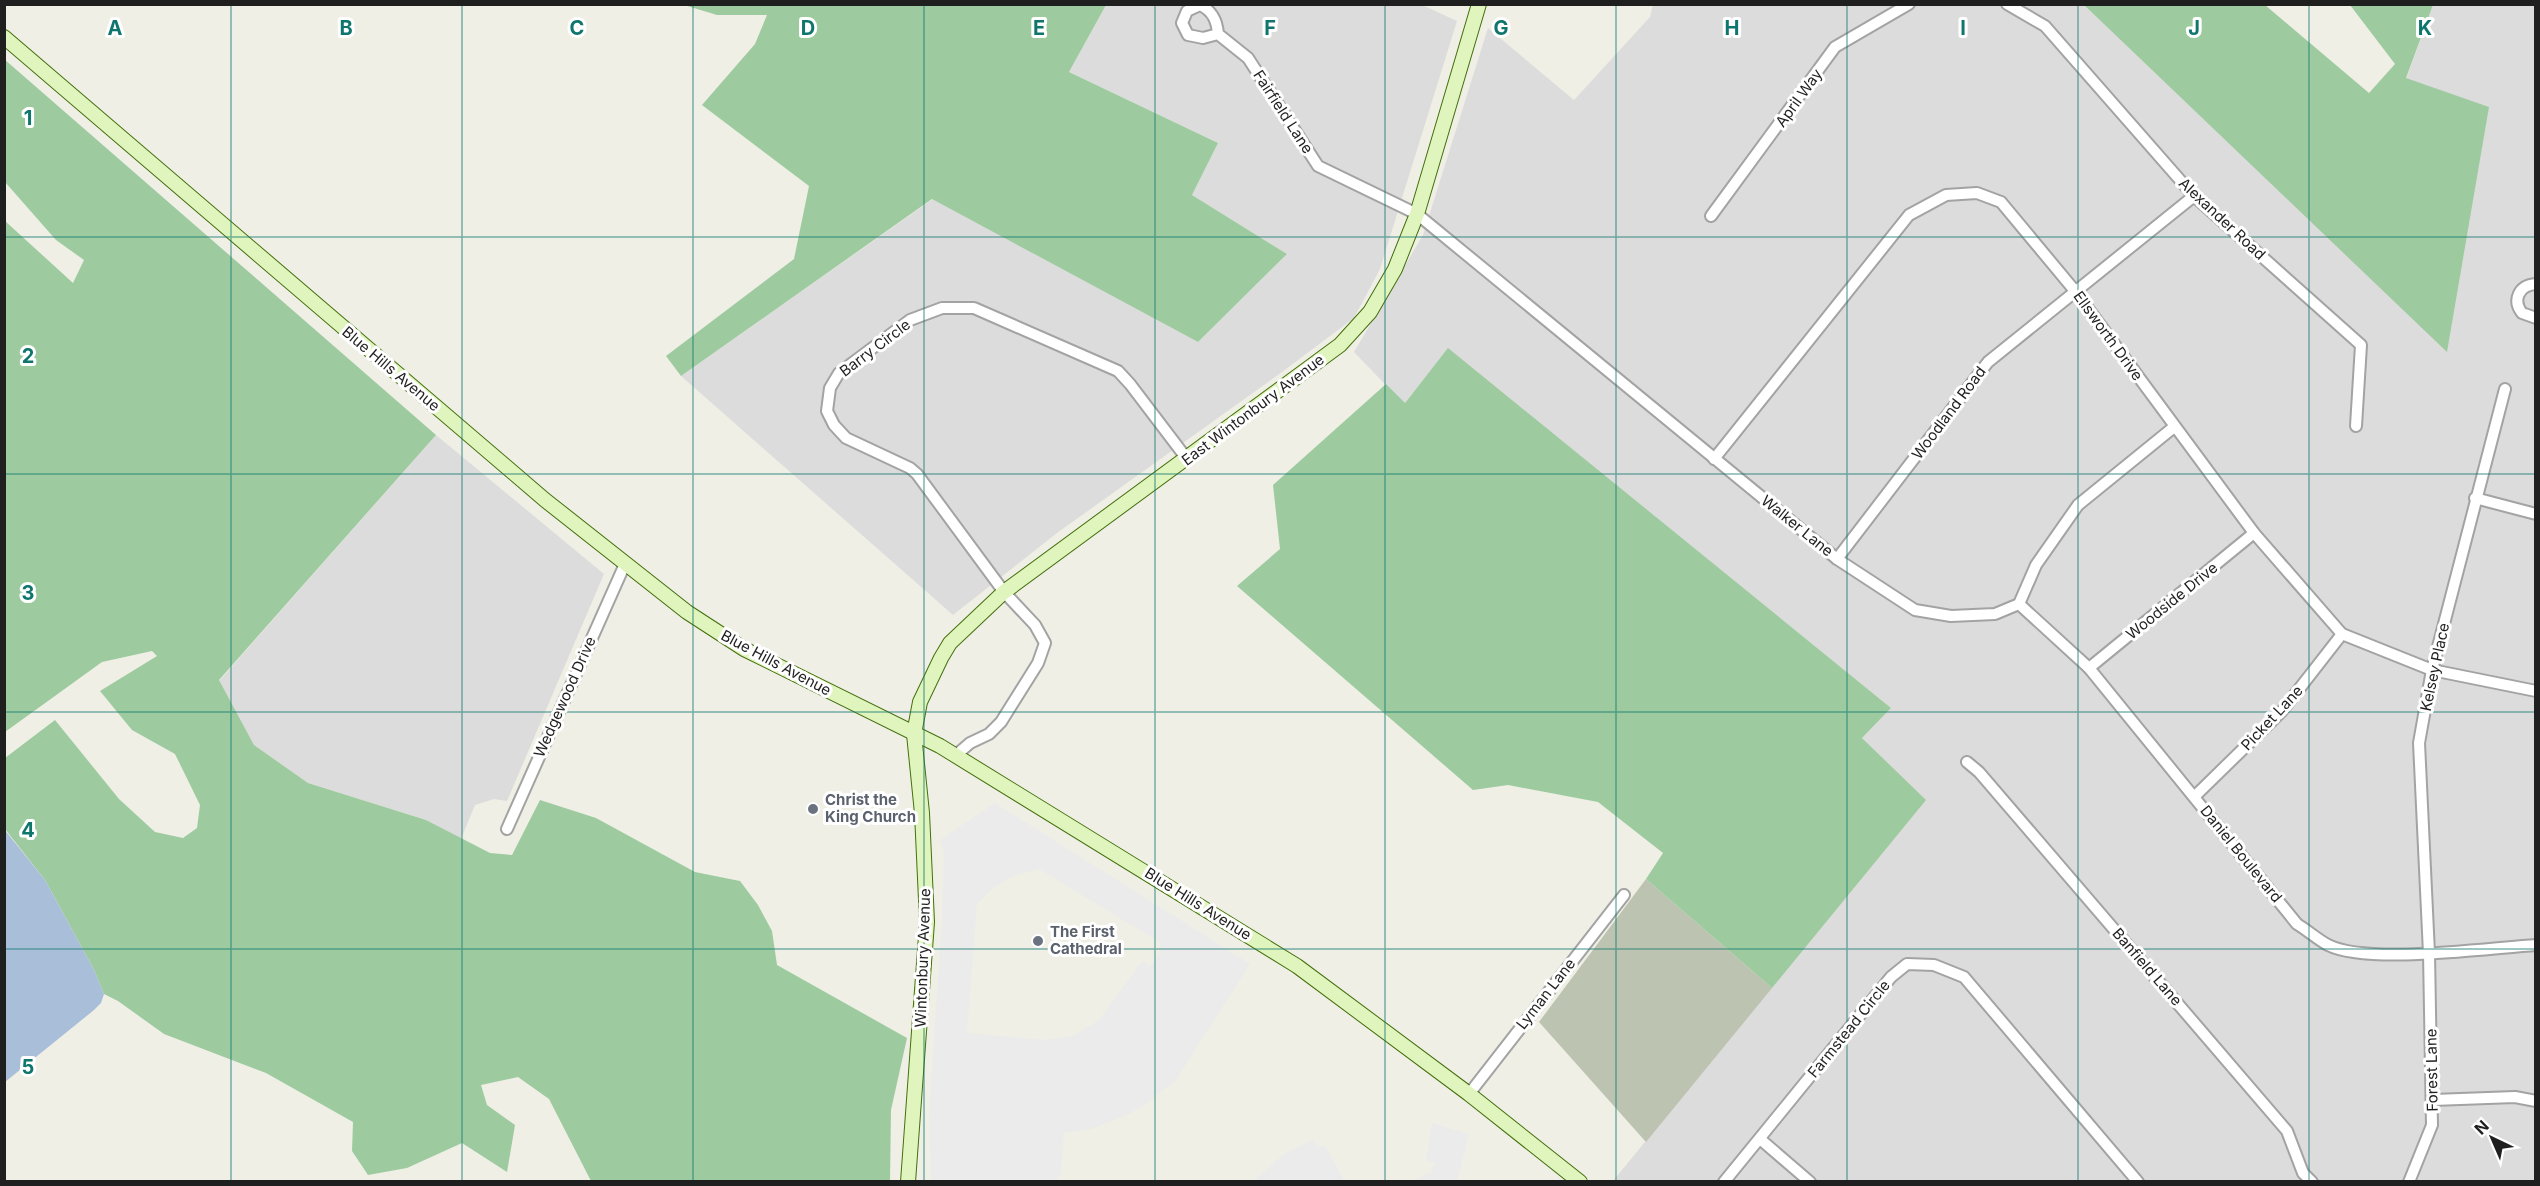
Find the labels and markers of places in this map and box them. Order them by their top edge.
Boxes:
place label: Christ the King Church [825,790,916,826]
marker: Christ the King Church [806,802,820,816]
place label: The First Cathedral [1050,922,1122,958]
marker: The First Cathedral [1031,934,1045,948]

